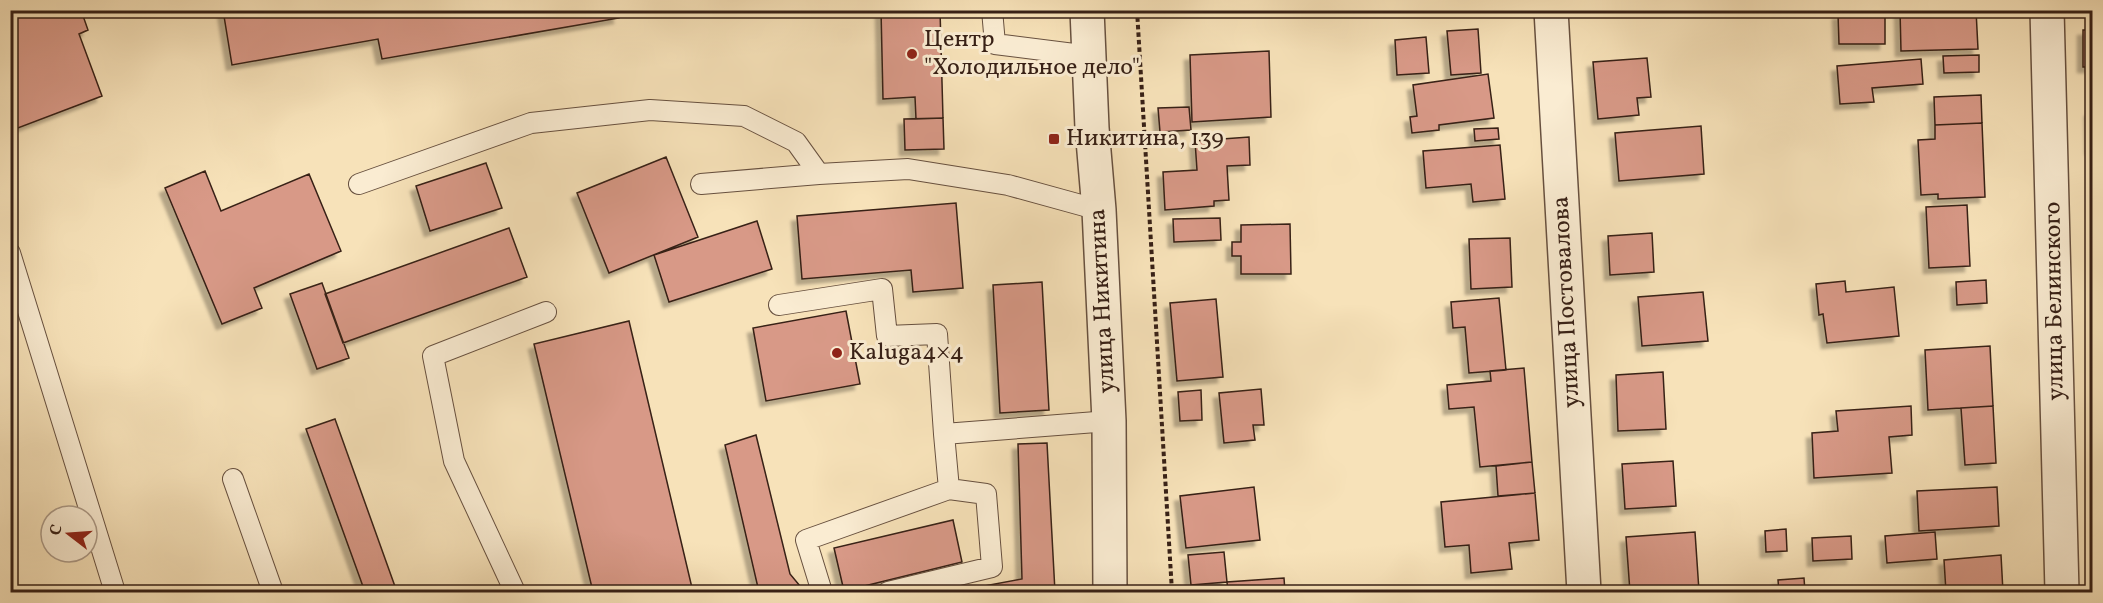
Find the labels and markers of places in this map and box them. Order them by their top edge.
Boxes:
place label: Центр "Холодильное дело" [924,23,1140,85]
marker: Центр "Холодильное дело" [905,47,919,61]
place label: Никитина, 139 [1066,122,1224,156]
marker: Никитина, 139 [1047,132,1061,146]
place label: Kaluga4×4 [849,336,964,370]
marker: Kaluga4×4 [830,346,844,360]

